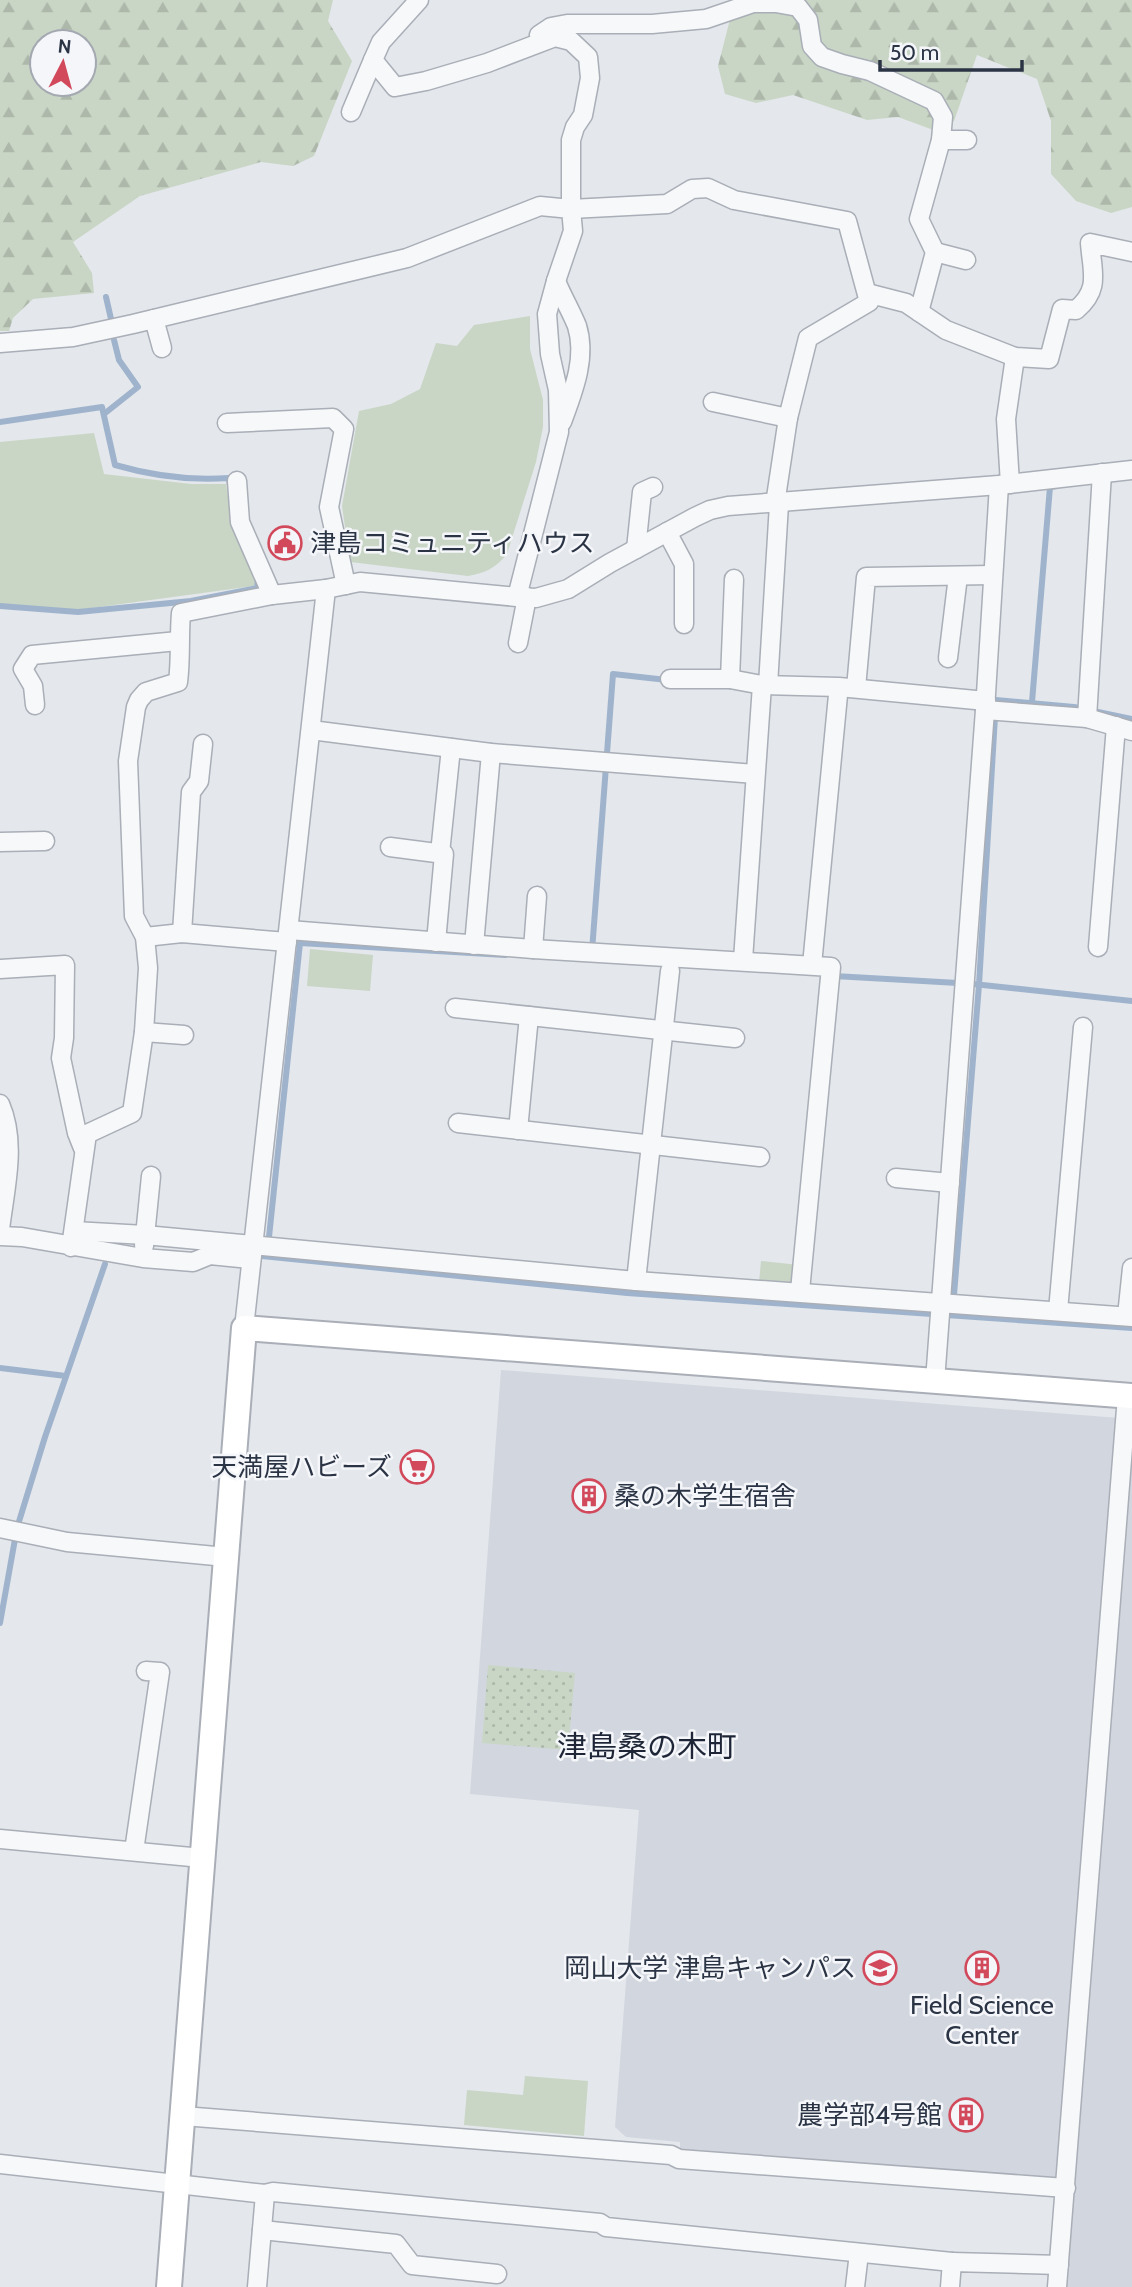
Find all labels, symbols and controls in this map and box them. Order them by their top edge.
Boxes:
north arrow [28,28,98,98]
scale bar [880,28,1022,72]
text: N [57,34,73,59]
text: 50 m [890,40,939,65]
public building icon: 津島コミュニティハウス [266,524,304,562]
place label: 津島コミュニティハウス [310,527,594,559]
supermarket icon: 天満屋ハビーズ [398,1448,436,1486]
place label: 天満屋ハビーズ [211,1451,392,1483]
building icon: 桑の木学生宿舎 [570,1477,608,1515]
place label: 桑の木学生宿舎 [614,1480,796,1512]
district label: 津島桑の木町 [557,1728,737,1765]
school or university icon: 岡山大学 津島キャンパス [861,1949,899,1987]
building icon: Field Science Center [963,1949,1001,1987]
place label: 岡山大学 津島キャンパス [564,1952,856,1984]
place label: Field Science Center [910,1989,1054,2051]
building icon: 農学部4号館 [947,2096,985,2134]
place label: 農学部4号館 [797,2099,942,2131]

